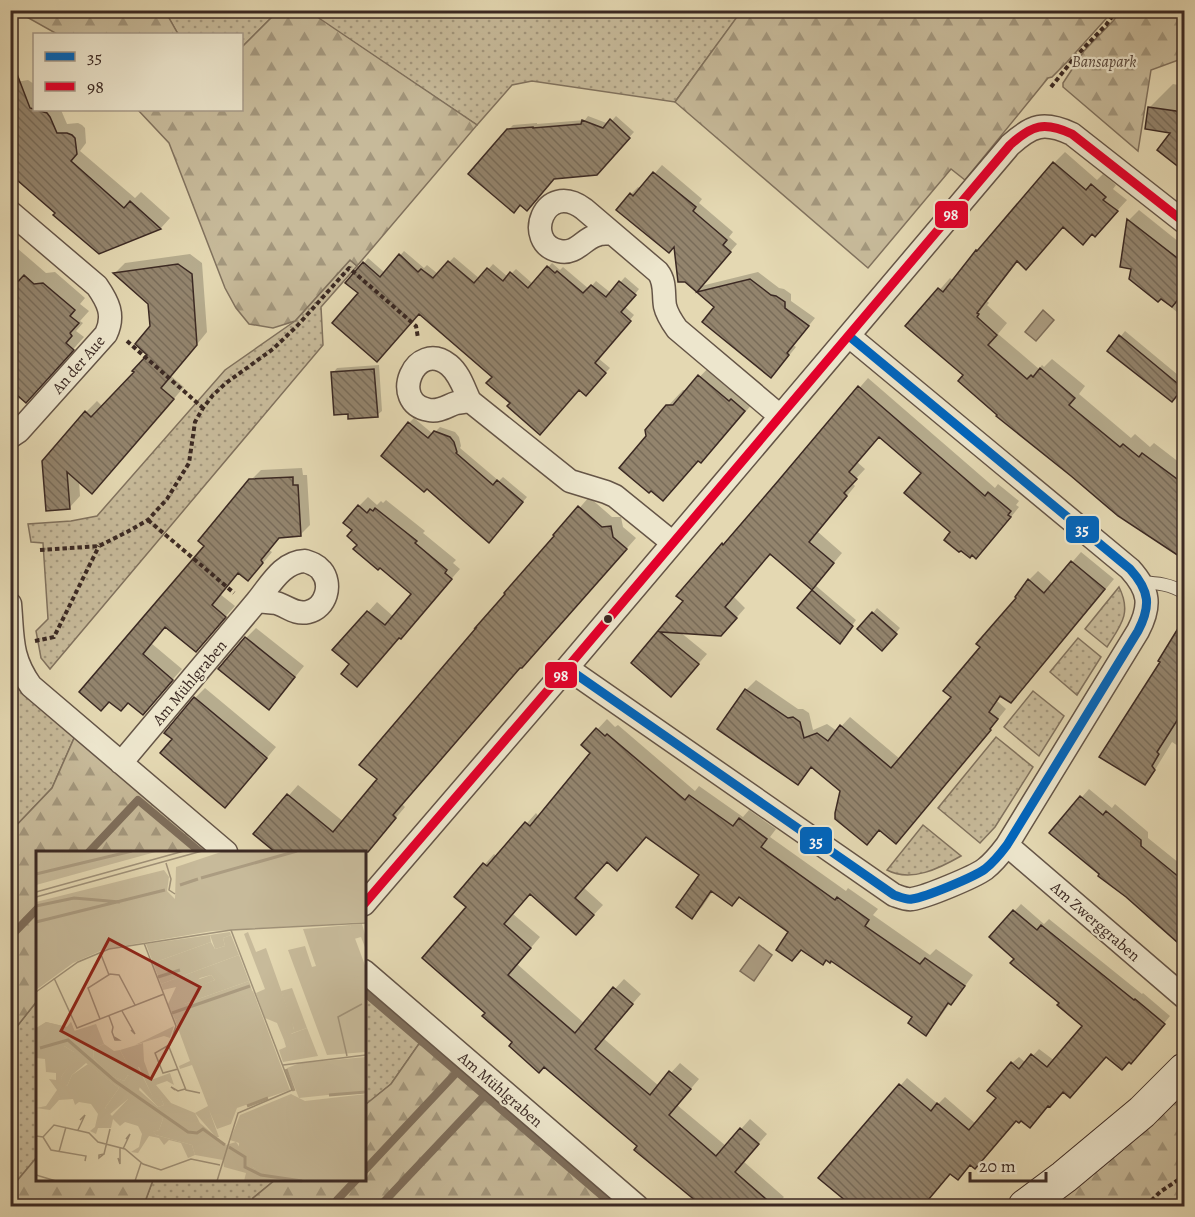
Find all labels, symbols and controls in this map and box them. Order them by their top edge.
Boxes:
legend [33,33,243,111]
text: 35 [87,45,102,69]
park label: Bansapark [1072,51,1136,73]
text: 98 [87,75,104,99]
line badge: 98 [934,200,969,229]
text: 98 [943,204,959,226]
street label: An der Aue [47,331,110,399]
line badge: 35 [1065,515,1100,544]
text: 35 [1075,519,1089,541]
unlabelled marker [602,613,614,625]
street label: Am Mühlgraben [147,635,232,731]
line badge: 98 [544,661,578,689]
text: 98 [553,665,569,687]
line badge: 35 [799,826,833,855]
text: 35 [809,831,823,853]
inset map [36,851,366,1181]
street label: Am Zwerggraben [1045,876,1145,967]
street label: Am Mühlgraben [453,1046,547,1133]
scale bar [970,1145,1046,1183]
text: 20 m [979,1154,1016,1178]

